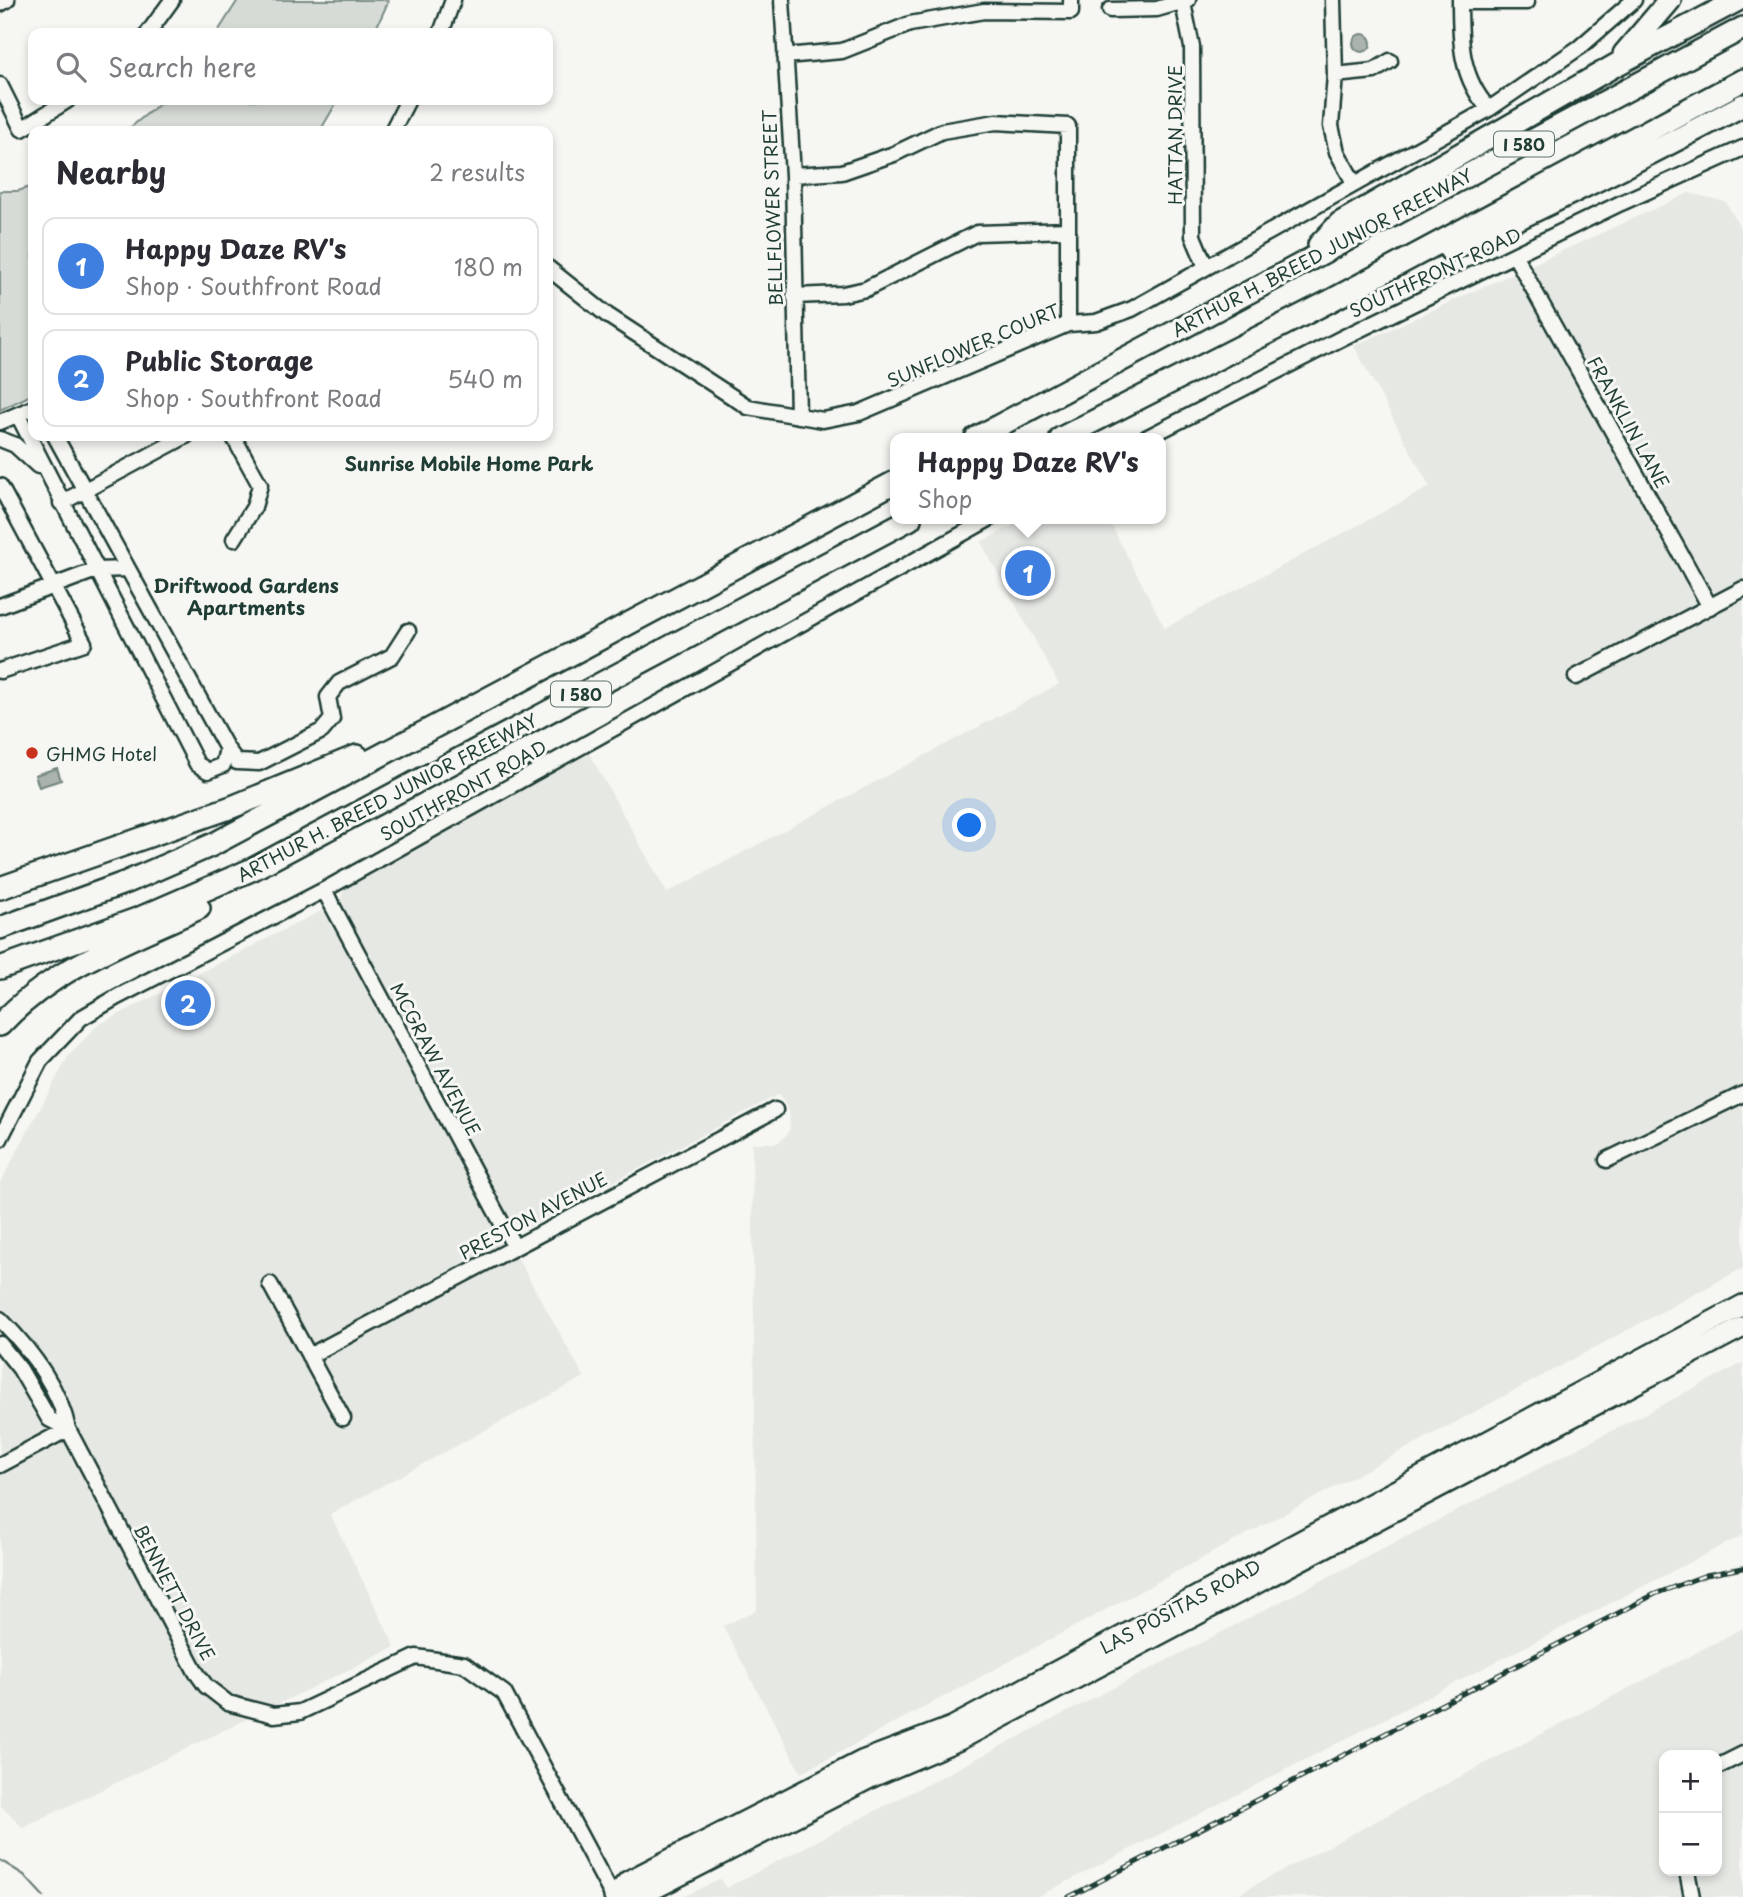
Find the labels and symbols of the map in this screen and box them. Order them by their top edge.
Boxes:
street label: HATTAN DRIVE [1161,65,1188,205]
street label: BELLFLOWER STREET [755,109,789,307]
road number: I 580 [1494,132,1554,156]
street label: ARTHUR H. BREED JUNIOR FREEWAY [1167,161,1478,343]
street label: SOUTHFRONT ROAD [1345,220,1525,324]
street label: SUNFLOWER COURT [882,296,1064,394]
street label: FRANKLIN LANE [1581,351,1677,493]
district label: Sunrise Mobile Home Park [345,449,594,477]
pin: 1 [1005,547,1051,599]
district label: Driftwood Gardens Apartments [153,571,339,621]
road number: I 580 [551,681,611,706]
street label: ARTHUR H. BREED JUNIOR FREEWAY [232,706,543,888]
street label: SOUTHFRONT ROAD [375,733,551,847]
place label: GHMG Hotel [46,740,157,767]
marker: GHMG Hotel [24,745,40,761]
your location [952,808,986,842]
pin: 2 [165,977,211,1029]
street label: MCGRAW AVENUE [384,978,488,1140]
street label: PRESTON AVENUE [454,1165,612,1265]
street label: BENNETT DRIVE [128,1519,222,1665]
street label: LAS POSITAS ROAD [1095,1552,1265,1660]

